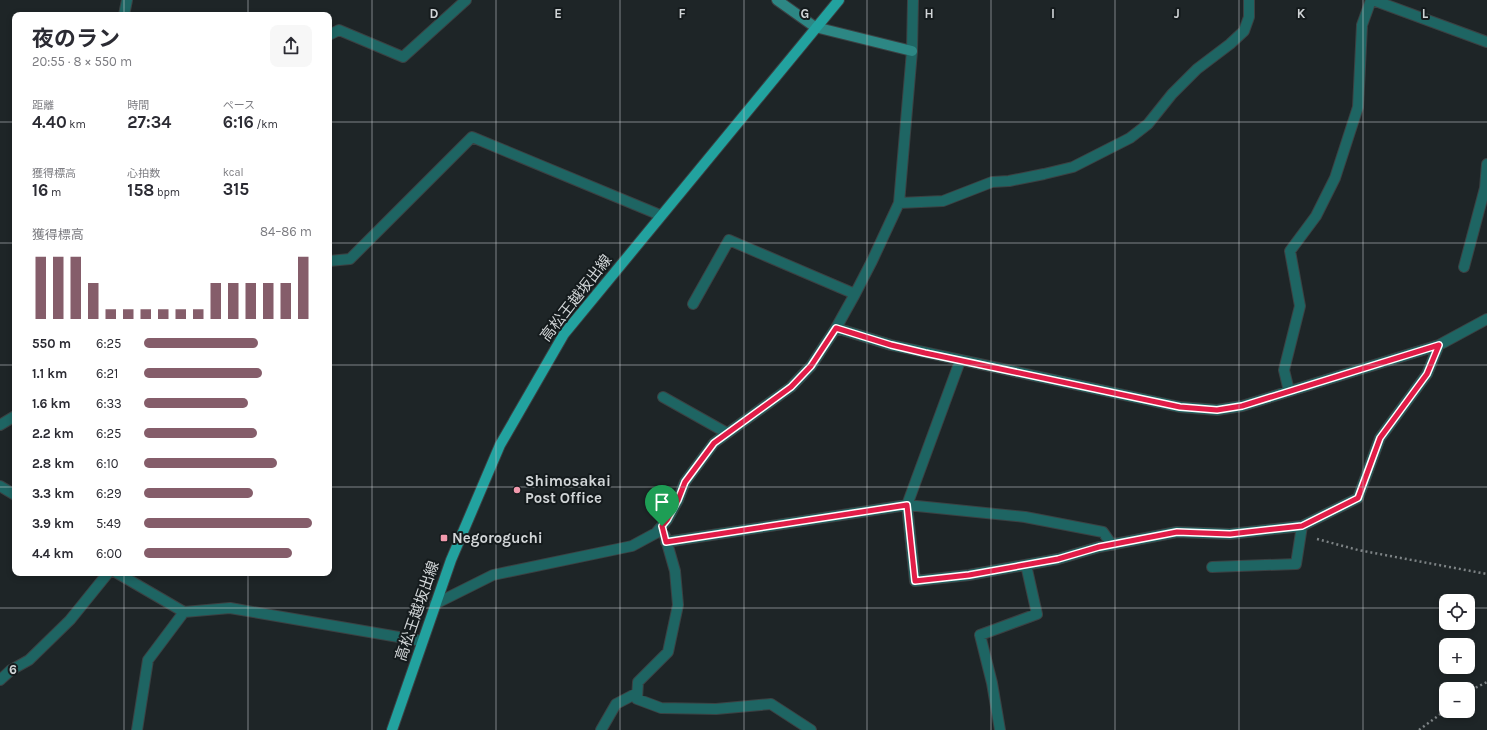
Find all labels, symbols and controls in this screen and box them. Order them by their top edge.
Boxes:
text: D [430,6,439,21]
text: E [554,6,562,21]
text: F [678,6,686,21]
text: G [801,6,809,21]
text: H [924,6,934,21]
text: I [1051,6,1055,21]
text: J [1174,6,1180,21]
text: K [1297,6,1306,21]
text: L [1422,6,1429,21]
button: share [270,25,312,67]
text: 夜のラン [32,26,120,52]
text: 20:55 · 8 × 550 m [32,54,132,69]
text: 距離 [32,99,54,112]
text: 時間 [127,99,149,112]
text: ペース [223,99,255,112]
text: 4.40 [32,112,67,132]
text: 27:34 [127,112,171,132]
text: 6:16 [223,112,254,132]
text: km [67,118,86,131]
text: /km [254,118,278,131]
text: kcal [223,166,244,179]
text: 獲得標高 [32,167,76,180]
text: 心拍数 [127,167,160,180]
text: 315 [223,179,249,199]
text: 16 [32,180,48,200]
text: 158 [127,180,154,200]
text: m [48,186,61,199]
text: bpm [154,186,180,199]
text: 84–86 m [260,224,312,239]
text: 獲得標高 [32,227,84,242]
street label: 高松王越坂出線 [537,251,615,345]
text: 550 m [32,336,71,351]
text: 6:25 [96,336,121,351]
text: 1.1 km [32,366,67,381]
text: 6:21 [96,366,118,381]
text: 1.6 km [32,396,71,411]
text: 6:33 [96,396,122,411]
text: 2.2 km [32,426,74,441]
text: 6:25 [96,426,121,441]
text: 2.8 km [32,456,74,471]
text: 6:10 [96,456,118,471]
place label: Shimosakai Post Office [525,472,611,507]
marker: Shimosakai Post Office [512,485,522,495]
pin [645,485,679,526]
text: 3.3 km [32,486,74,501]
text: 6:29 [96,486,122,501]
icon: arrive [651,491,673,513]
text: 3.9 km [32,516,74,531]
text: 5:49 [96,516,121,531]
place label: Negoroguchi [452,529,543,547]
marker: Negoroguchi [439,533,449,543]
text: 4.4 km [32,546,74,561]
text: 6:00 [96,546,122,561]
street label: 高松王越坂出線 [391,558,443,664]
map controls [1439,594,1475,718]
button: locate [1439,594,1475,630]
button: + [1439,638,1475,674]
text: 6 [9,662,17,677]
button: − [1439,682,1475,718]

